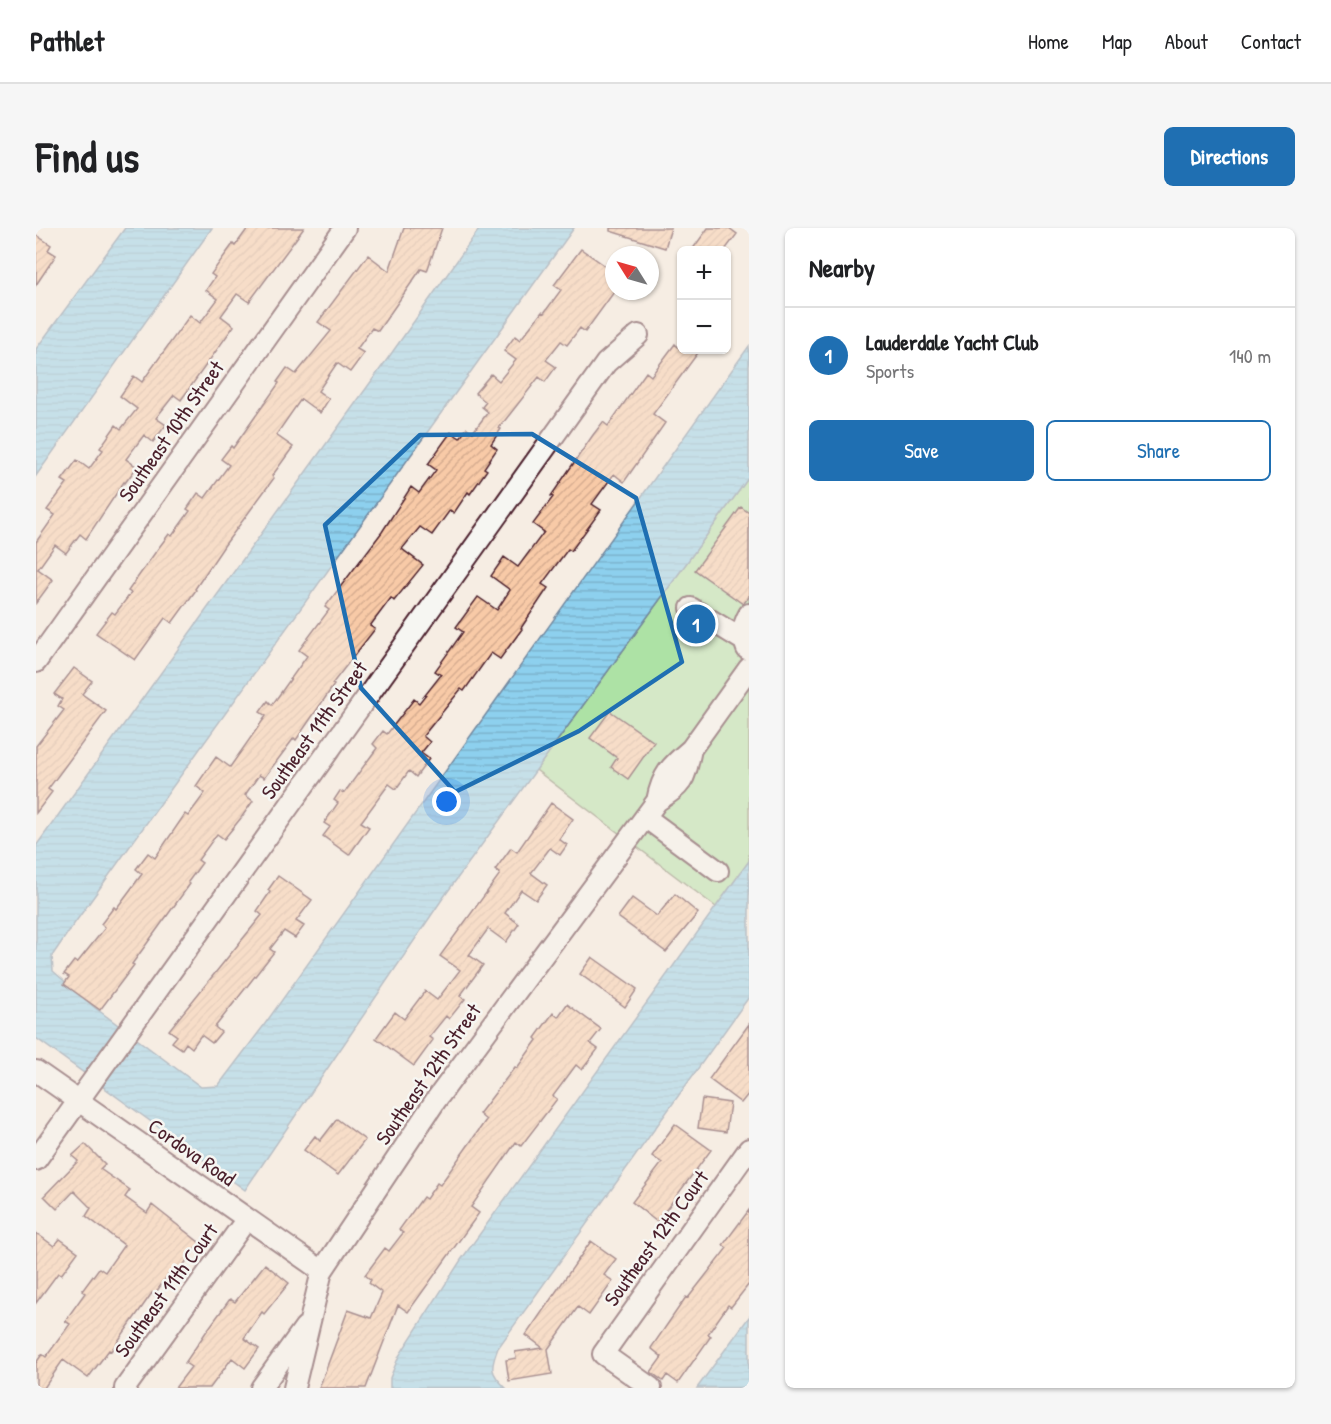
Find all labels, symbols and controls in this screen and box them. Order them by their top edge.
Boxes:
text: Pathlet [30,22,104,60]
text: Home [1028,27,1069,56]
text: Map [1102,27,1132,56]
text: About [1165,27,1208,56]
text: Contact [1241,27,1301,56]
button: Directions [1164,127,1295,186]
text: Find us [36,128,139,185]
north arrow [605,246,659,300]
map controls [677,246,731,354]
button: + [677,246,731,300]
text: Nearby [809,250,875,285]
button: − [677,300,731,354]
text: Lauderdale Yacht Club [866,327,1039,357]
text: 1 [825,342,832,369]
text: 140 m [1229,342,1271,369]
street label: Southeast 10th Street [111,354,231,507]
text: Sports [866,357,914,384]
button: Save [809,420,1034,481]
button: Share [1046,420,1271,481]
pin: 1 [676,602,716,646]
street label: Southeast 11th Street [254,654,374,805]
your location [432,787,461,816]
street label: Southeast 12th Street [368,997,488,1151]
street label: Cordova Road [142,1111,242,1193]
street label: Southeast 12th Court [597,1164,716,1312]
street label: Southeast 11th Court [108,1217,225,1363]

